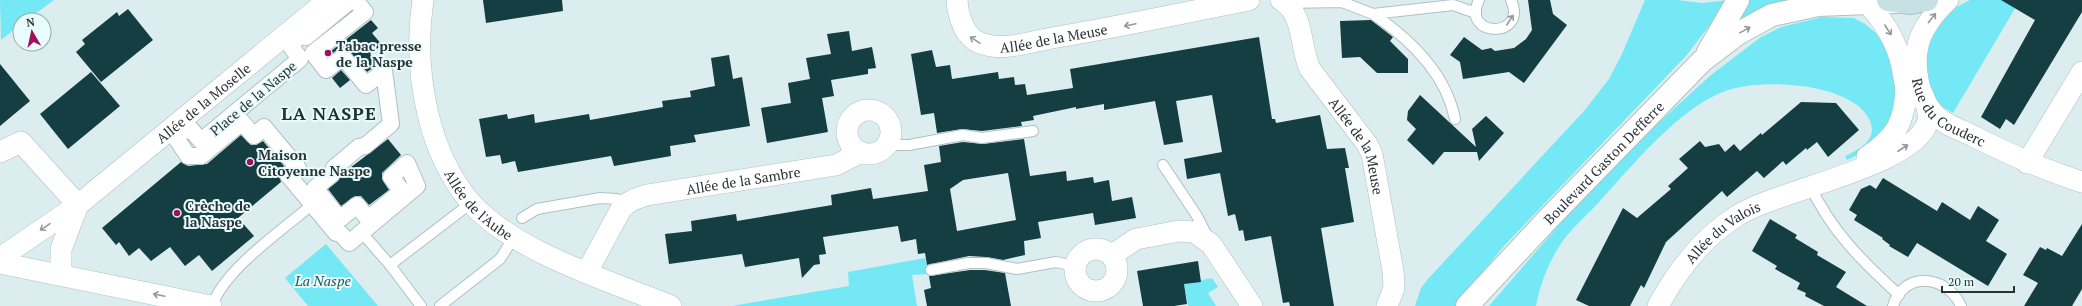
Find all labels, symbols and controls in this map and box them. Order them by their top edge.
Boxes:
north arrow [12,12,52,52]
one-way arrow [1928,13,1936,24]
text: N [25,14,36,30]
one-way arrow [1506,14,1514,26]
street label: Allée de la Meuse [1000,19,1109,56]
one-way arrow [1123,21,1136,29]
one-way arrow [1885,24,1893,36]
one-way arrow [1739,26,1751,34]
place label: Tabac presse de la Naspe [336,36,422,71]
one-way arrow [970,36,981,44]
marker: Tabac presse de la Naspe [323,48,333,58]
street label: Place de la Naspe [206,56,300,140]
street label: Allée de la Moselle [152,58,254,147]
street label: Rue du Couderc [1908,76,1989,150]
street label: Allée de la Meuse [1325,93,1389,196]
street label: Boulevard Gaston Defferre [1539,97,1668,228]
district label: LA NASPE [281,101,377,125]
one-way arrow [1897,144,1908,152]
place label: Maison Citoyenne Naspe [258,145,371,180]
marker: Maison Citoyenne Naspe [245,157,255,167]
street label: Allée de la Sambre [685,161,802,198]
street label: Allée de l'Aube [441,166,517,244]
place label: Crèche de la Naspe [185,196,251,231]
street label: Allée du Valois [1680,196,1763,267]
marker: Crèche de la Naspe [172,208,182,218]
one-way arrow [40,223,51,231]
scale bar [1942,268,2014,294]
park label: La Naspe [294,271,352,290]
text: 20 m [1948,274,1975,289]
one-way arrow [153,291,166,299]

